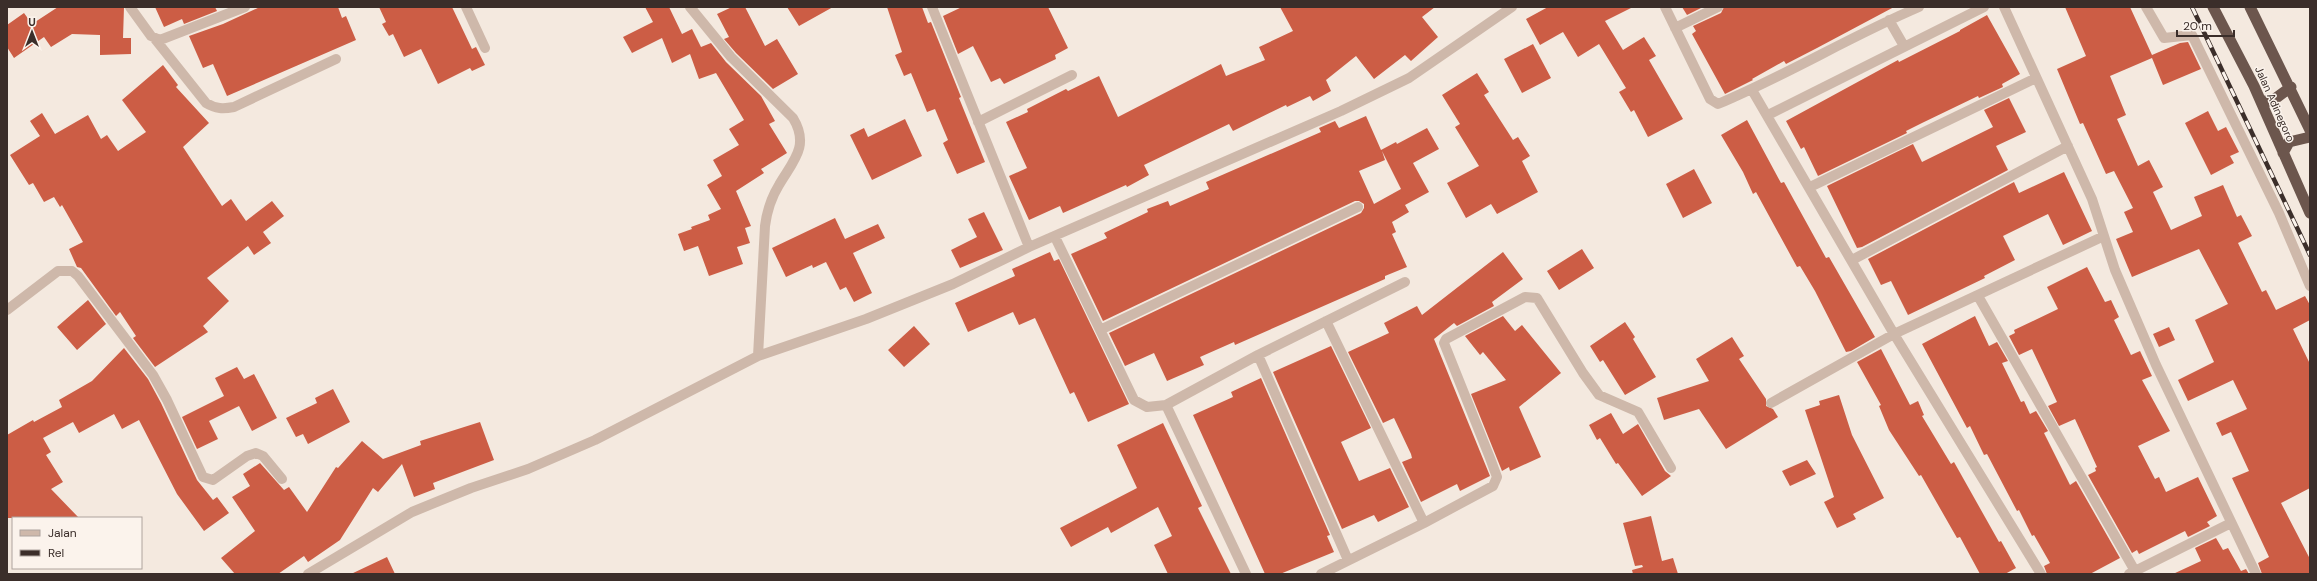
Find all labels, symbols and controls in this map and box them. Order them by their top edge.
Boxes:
north arrow [12,12,52,52]
scale bar [2177,12,2234,38]
text: U [28,15,36,29]
text: 20 m [2183,18,2212,34]
street label: Jalan Adinegoro [2252,64,2298,144]
legend [12,517,142,569]
text: Jalan [48,525,77,541]
text: Rel [48,545,64,561]

